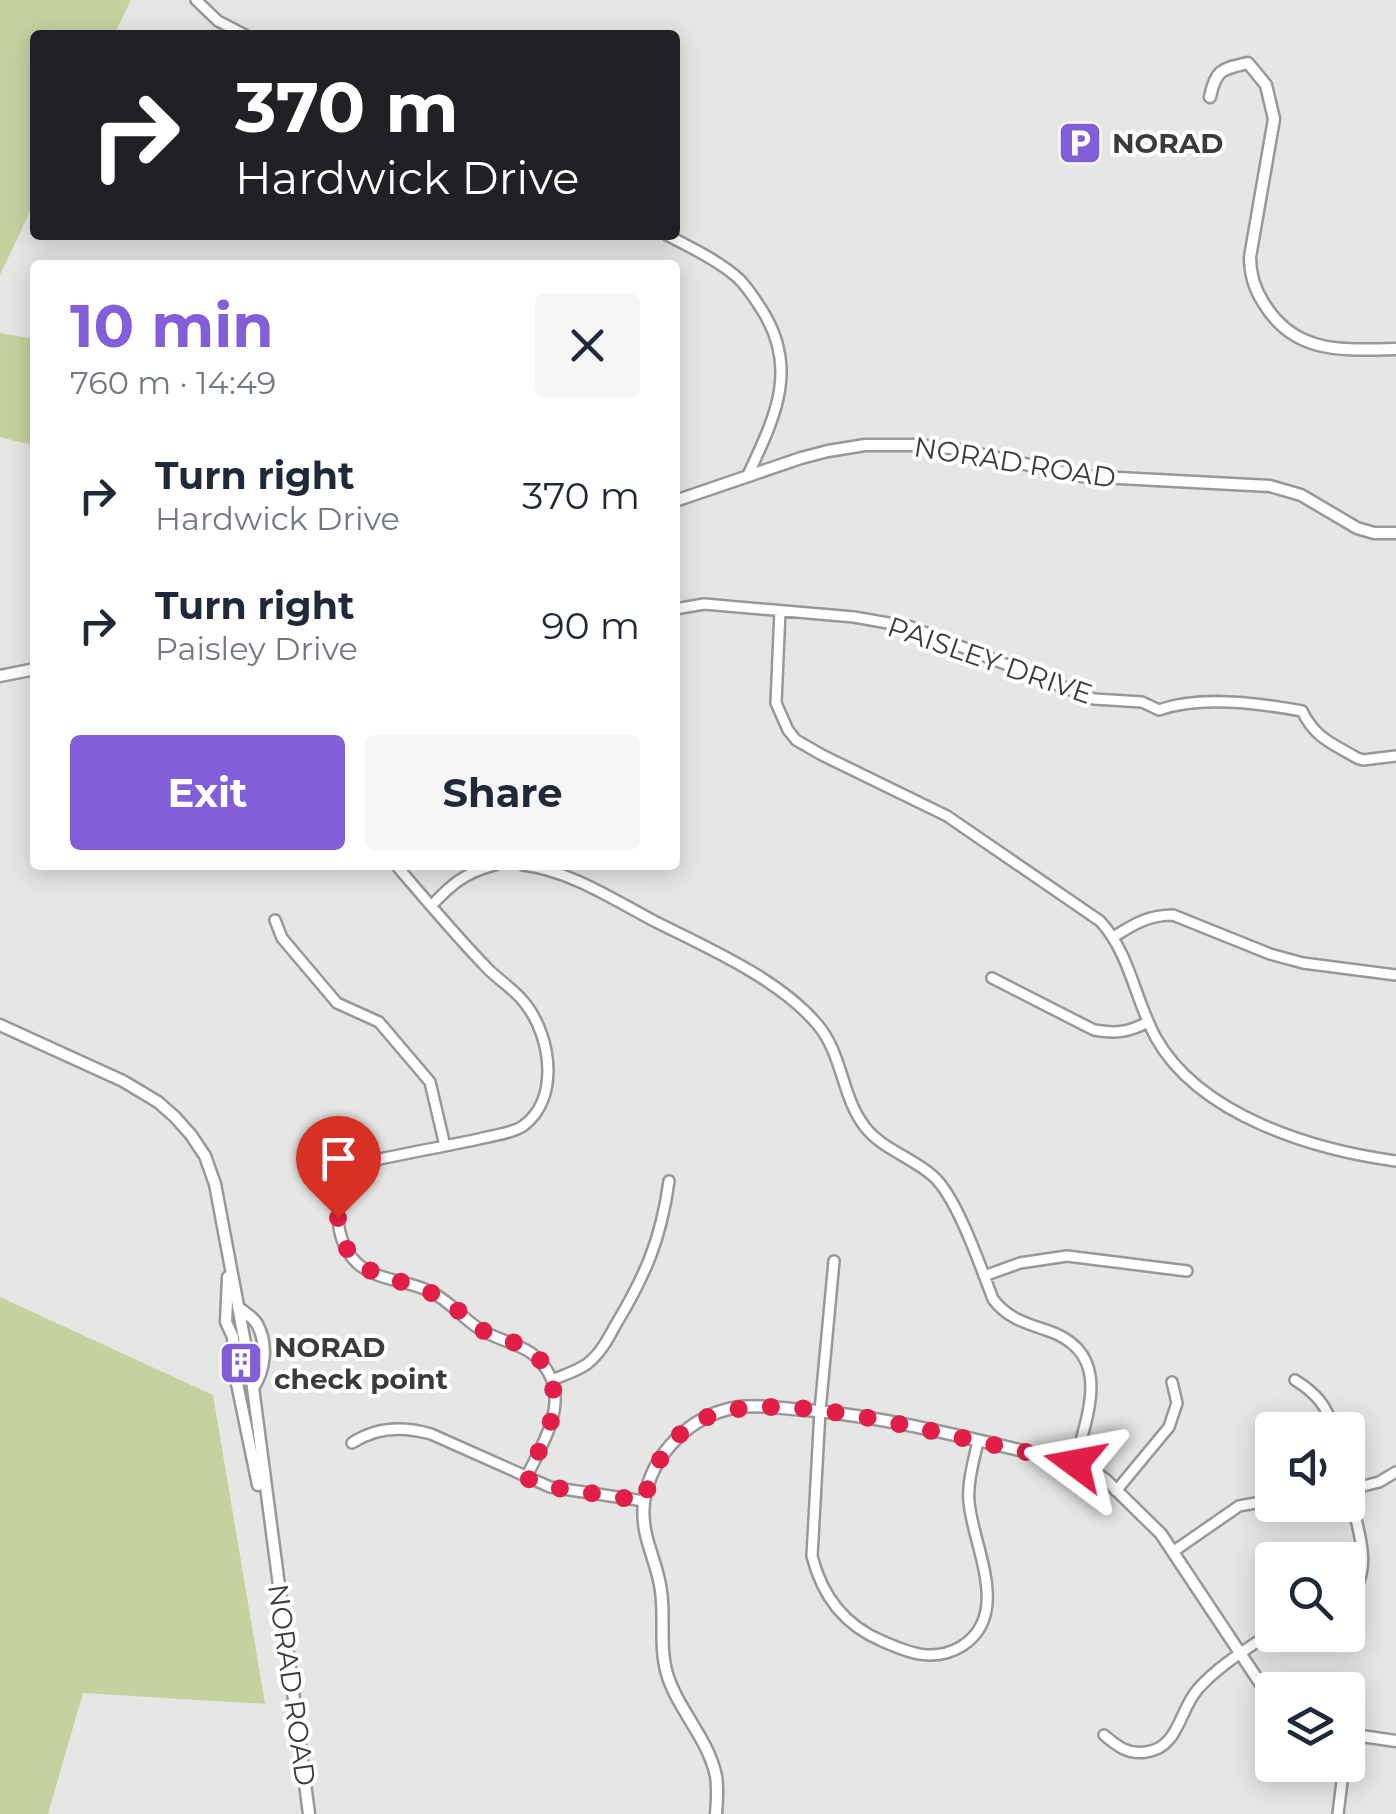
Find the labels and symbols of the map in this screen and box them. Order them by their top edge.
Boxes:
parking icon: NORAD [1057,120,1103,166]
place label: NORAD [1112,126,1223,160]
street label: NORAD ROAD [912,429,1118,495]
street label: PAISLEY DRIVE [883,609,1097,711]
pin [296,1116,381,1219]
place label: NORAD check point [274,1330,448,1396]
building icon: NORAD check point [218,1340,264,1386]
position arrow [1023,1411,1127,1515]
street label: NORAD ROAD [261,1582,323,1788]

